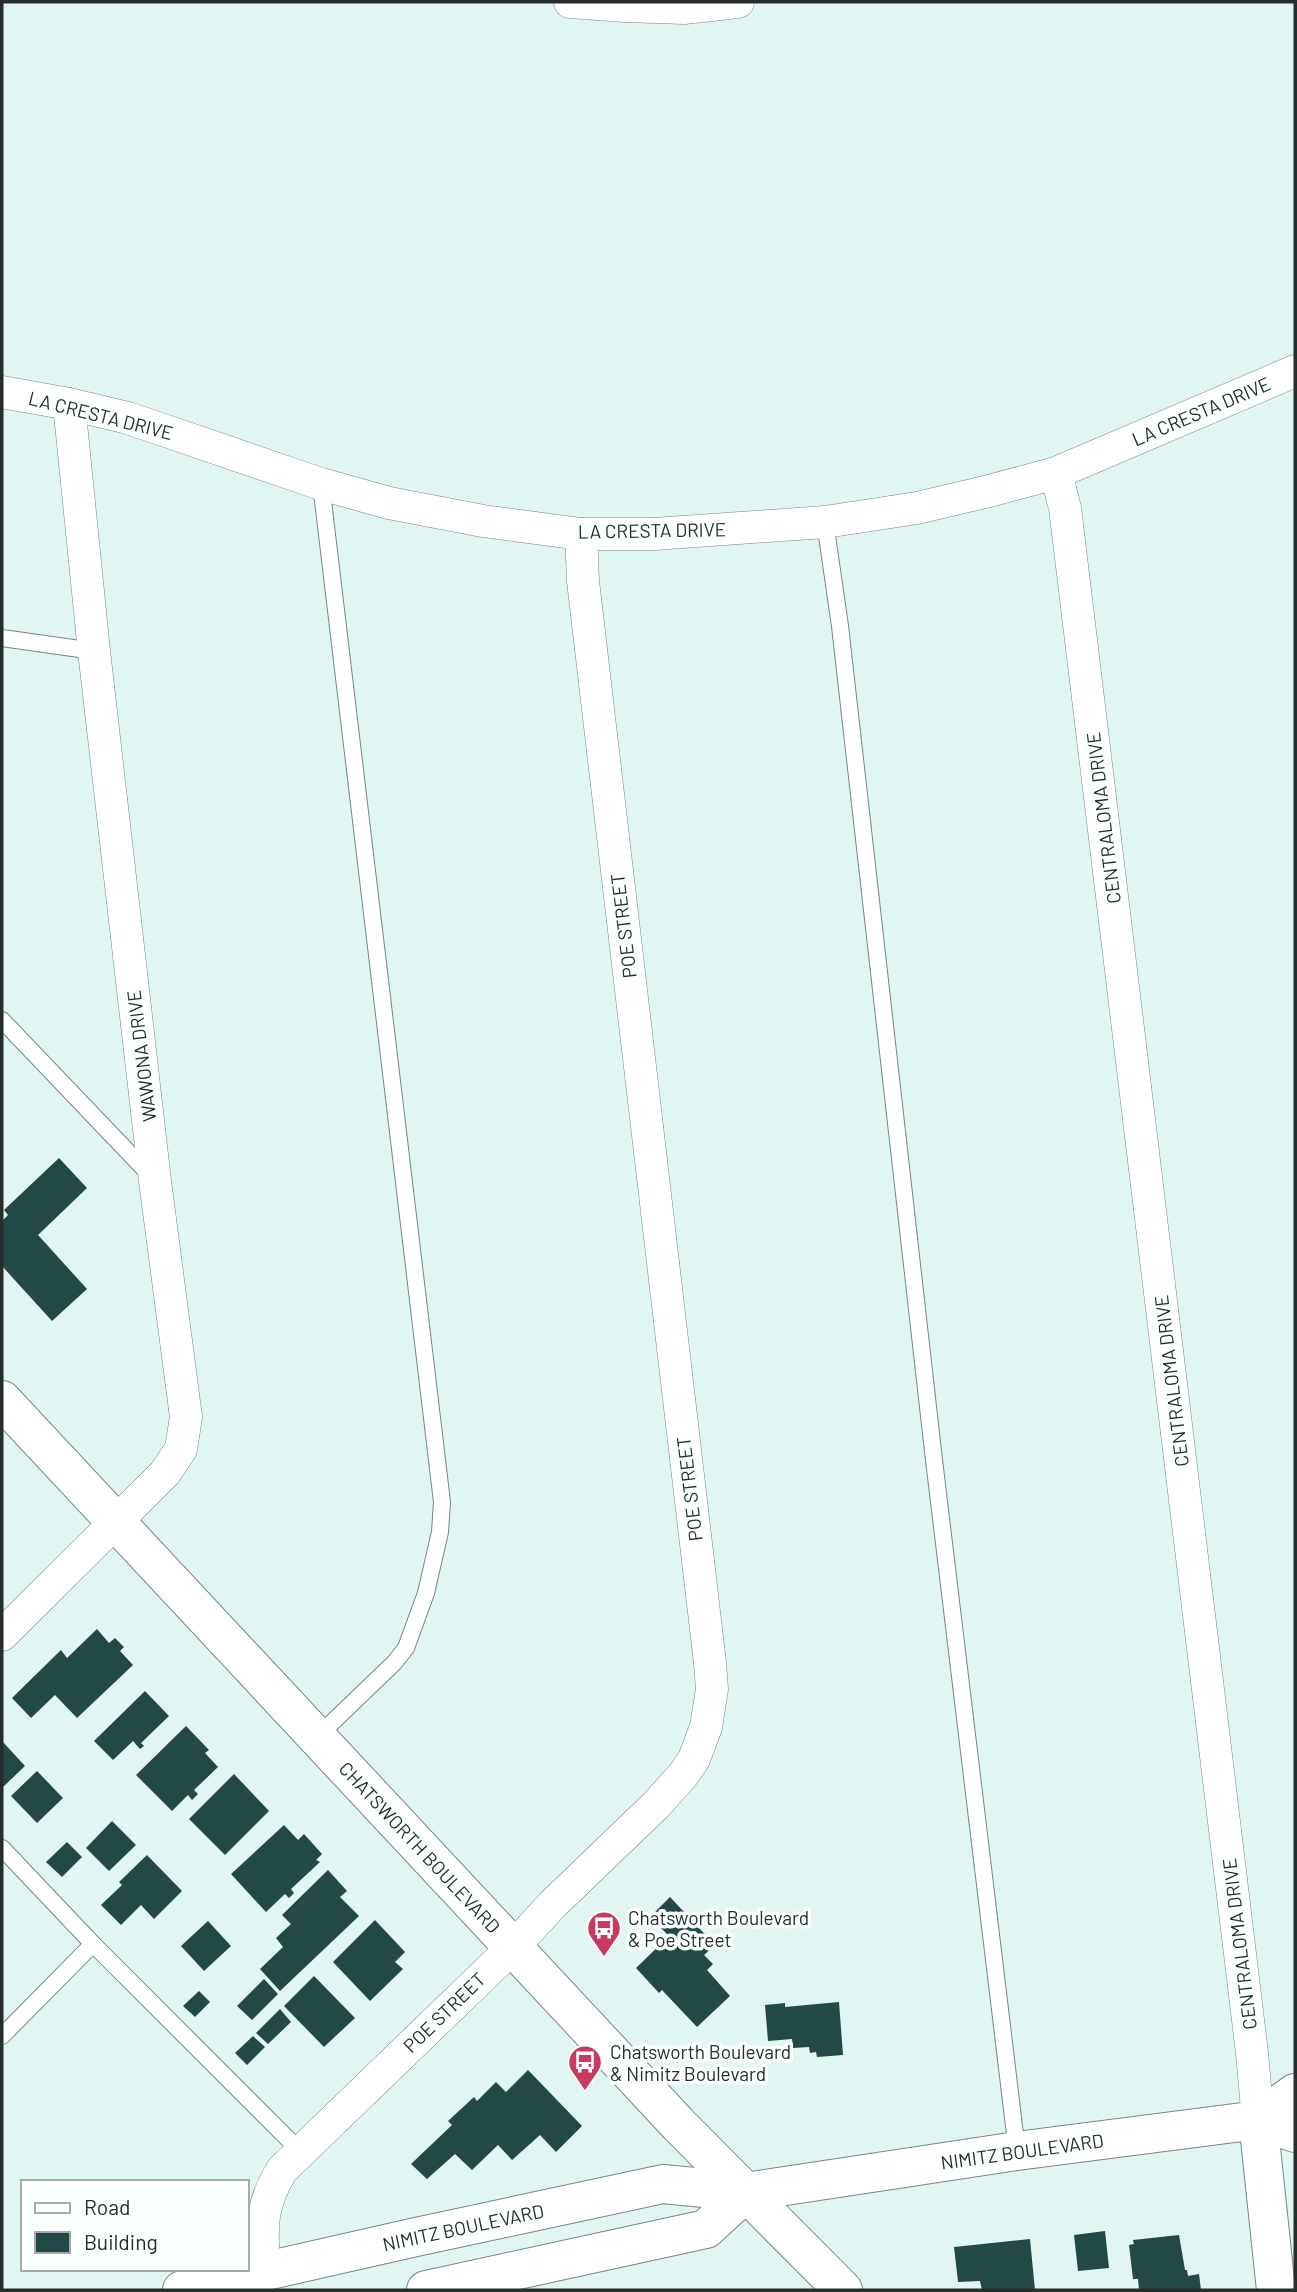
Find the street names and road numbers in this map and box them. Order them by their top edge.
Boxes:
street label: LA CRESTA DRIVE [1128,371,1274,451]
street label: LA CRESTA DRIVE [26,386,176,444]
street label: LA CRESTA DRIVE [578,517,726,543]
street label: CENTRALOMA DRIVE [1081,731,1125,905]
street label: POE STREET [605,872,641,980]
street label: WAWONA DRIVE [122,989,160,1123]
street label: CENTRALOMA DRIVE [1149,1294,1193,1468]
street label: POE STREET [671,1435,707,1543]
street label: CHATSWORTH BOULEVARD [335,1757,505,1937]
street label: CENTRALOMA DRIVE [1217,1857,1261,2031]
street label: POE STREET [398,1967,490,2057]
street label: NIMITZ BOULEVARD [939,2128,1105,2174]
street label: NIMITZ BOULEVARD [380,2199,546,2255]

